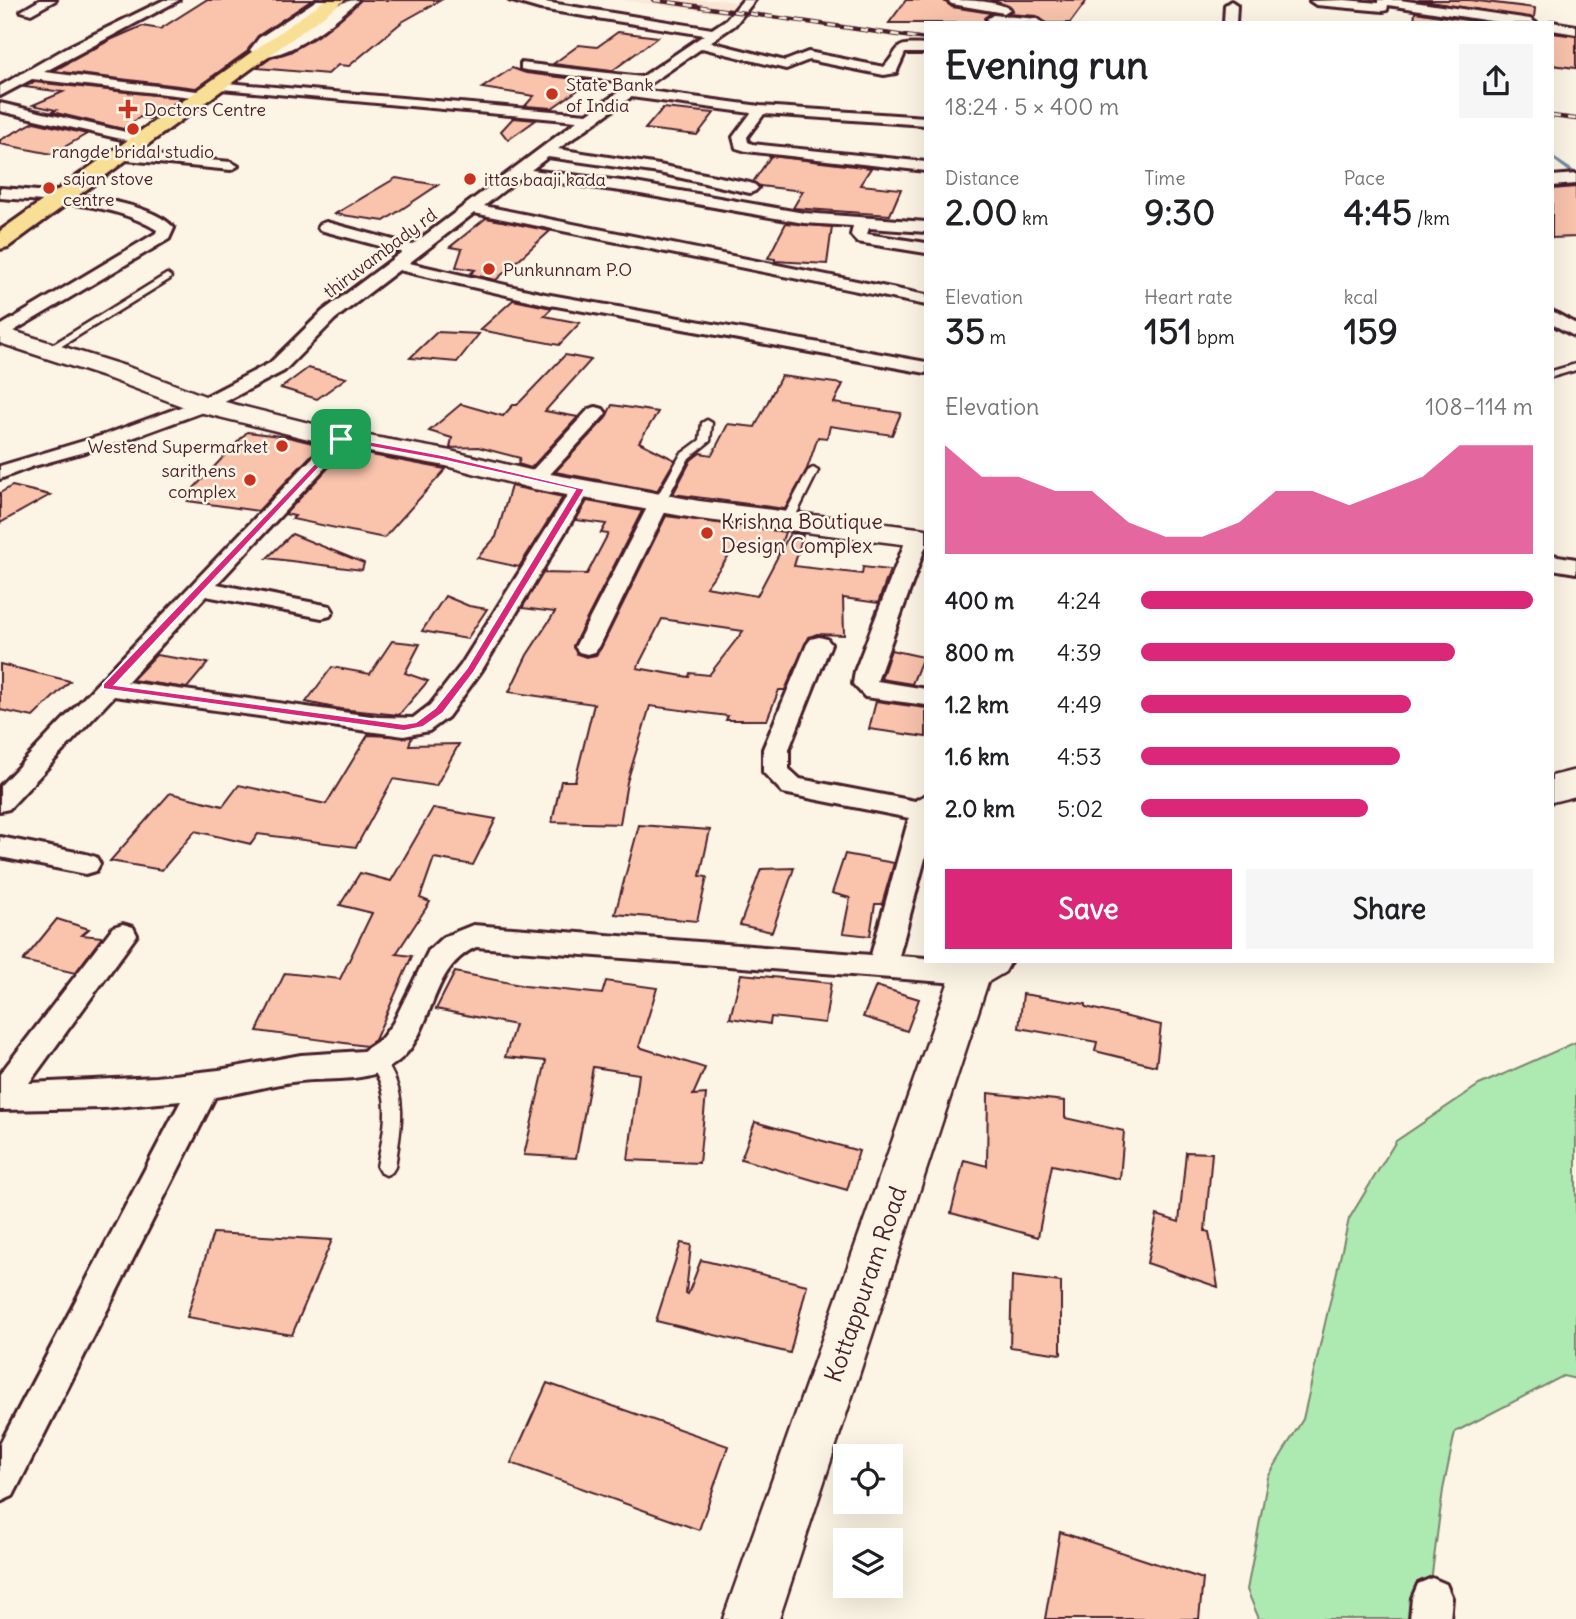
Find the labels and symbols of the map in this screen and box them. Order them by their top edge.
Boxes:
place label: State Bank of India [566,73,654,117]
marker: State Bank of India [544,86,560,102]
place label: Doctors Centre [144,98,266,121]
marker: Doctors Centre [118,99,138,119]
marker: rangde bridal studio [125,121,141,137]
place label: rangde bridal studio [52,140,214,163]
place label: sajan stove centre [63,167,153,211]
place label: ittas baaji kada [484,168,606,191]
marker: ittas baaji kada [462,171,478,187]
marker: sajan stove centre [41,180,57,196]
street label: thiruvambady rd [319,203,442,303]
place label: Punkunnam P.O [503,258,632,281]
marker: Punkunnam P.O [481,261,497,277]
pin [311,409,371,469]
place label: Westend Supermarket [88,435,268,458]
marker: Westend Supermarket [274,438,290,454]
place label: sarithens complex [161,459,236,503]
marker: sarithens complex [242,472,258,488]
place label: Krishna Boutique Design Complex [721,508,883,559]
marker: Krishna Boutique Design Complex [699,525,715,541]
street label: Kottappuram Road [817,1182,913,1386]

